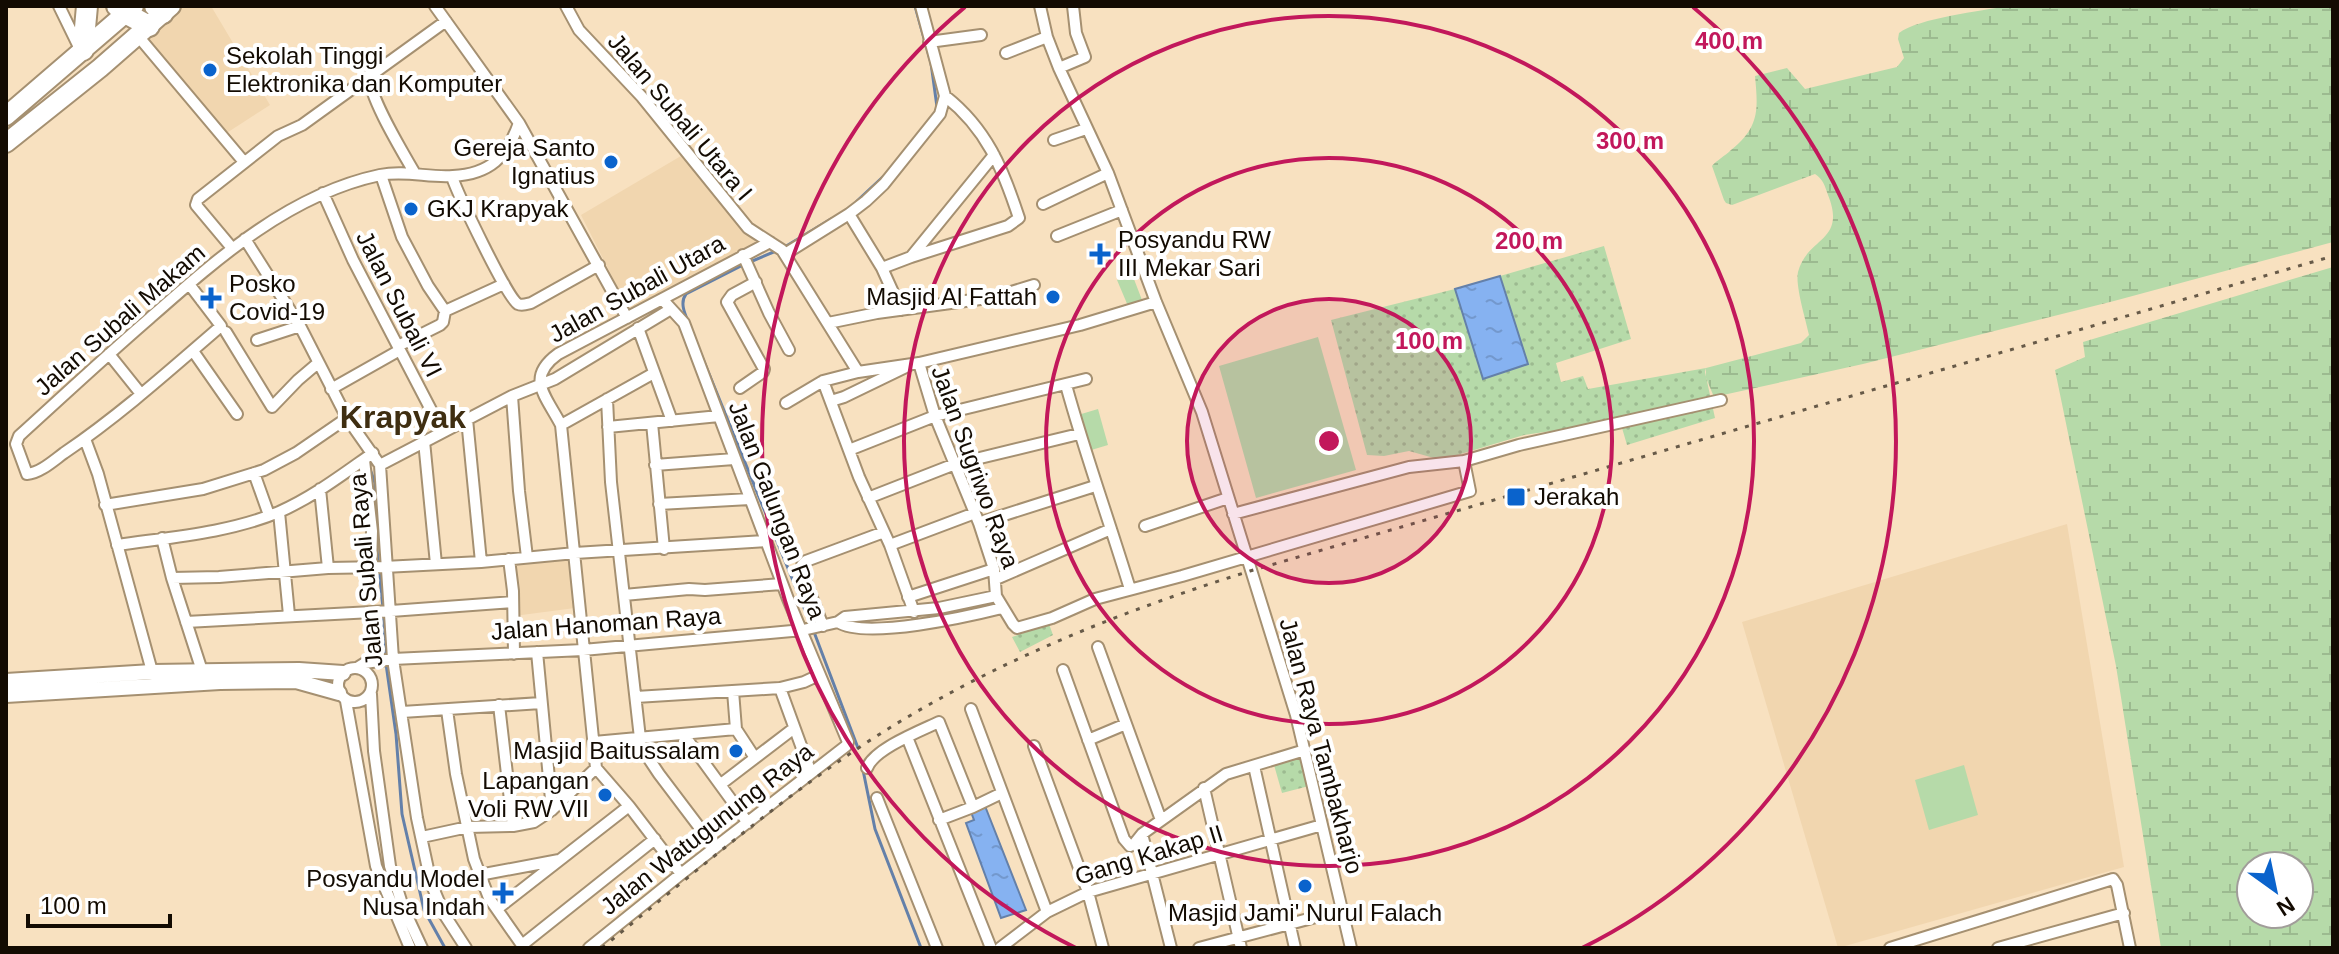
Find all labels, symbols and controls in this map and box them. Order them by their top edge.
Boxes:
text: 400 m [1695,27,1763,54]
street label: Jalan Subali Utara I [603,28,758,206]
place label: Sekolah Tinggi Elektronika dan Komputer [226,42,502,97]
marker: Sekolah Tinggi Elektronika dan Komputer [201,61,219,79]
text: 300 m [1596,127,1664,154]
place label: Gereja Santo Ignatius [454,134,595,189]
marker: Gereja Santo Ignatius [602,153,620,171]
place label: GKJ Krapyak [427,195,569,222]
marker: GKJ Krapyak [402,200,420,218]
street label: Jalan Subali VI [351,226,448,381]
place label: Posyandu RW III Mekar Sari [1118,226,1271,281]
text: 200 m [1495,227,1563,254]
street label: Jalan Subali Utara [544,229,730,348]
street label: Jalan Subali Makam [29,239,210,401]
marker: Posyandu RW III Mekar Sari [1089,243,1111,265]
place label: Posko Covid-19 [229,270,325,325]
place label: Masjid Al Fattah [866,283,1037,310]
marker: Posko Covid-19 [200,287,222,309]
marker: Masjid Al Fattah [1044,288,1062,306]
text: 100 m [1395,327,1463,354]
street label: Jalan Sugriwo Raya [926,362,1025,572]
street label: Jalan Galungan Raya [724,397,832,623]
district label: Krapyak [340,399,466,435]
centre of rings [1315,427,1343,455]
street label: Jalan Subali Raya [344,472,387,668]
place label: Jerakah [1534,483,1619,510]
marker: Jerakah [1505,486,1527,508]
street label: Jalan Hanoman Raya [490,602,723,645]
street label: Jalan Raya Tambakharjo [1274,615,1369,877]
place label: Masjid Baitussalam [513,737,720,764]
street label: Jalan Watugunung Raya [595,737,819,920]
marker: Masjid Baitussalam [727,742,745,760]
place label: Lapangan Voli RW VII [468,767,589,822]
marker: Lapangan Voli RW VII [596,786,614,804]
street label: Gang Kakap II [1072,819,1226,890]
north arrow [2235,850,2315,930]
place label: Posyandu Model Nusa Indah [306,865,485,920]
marker: Masjid Jami' Nurul Falach [1296,877,1314,895]
scale bar [28,878,170,928]
marker: Posyandu Model Nusa Indah [492,882,514,904]
text: 100 m [40,892,107,919]
text: N [2272,892,2299,921]
place label: Masjid Jami' Nurul Falach [1168,899,1442,926]

